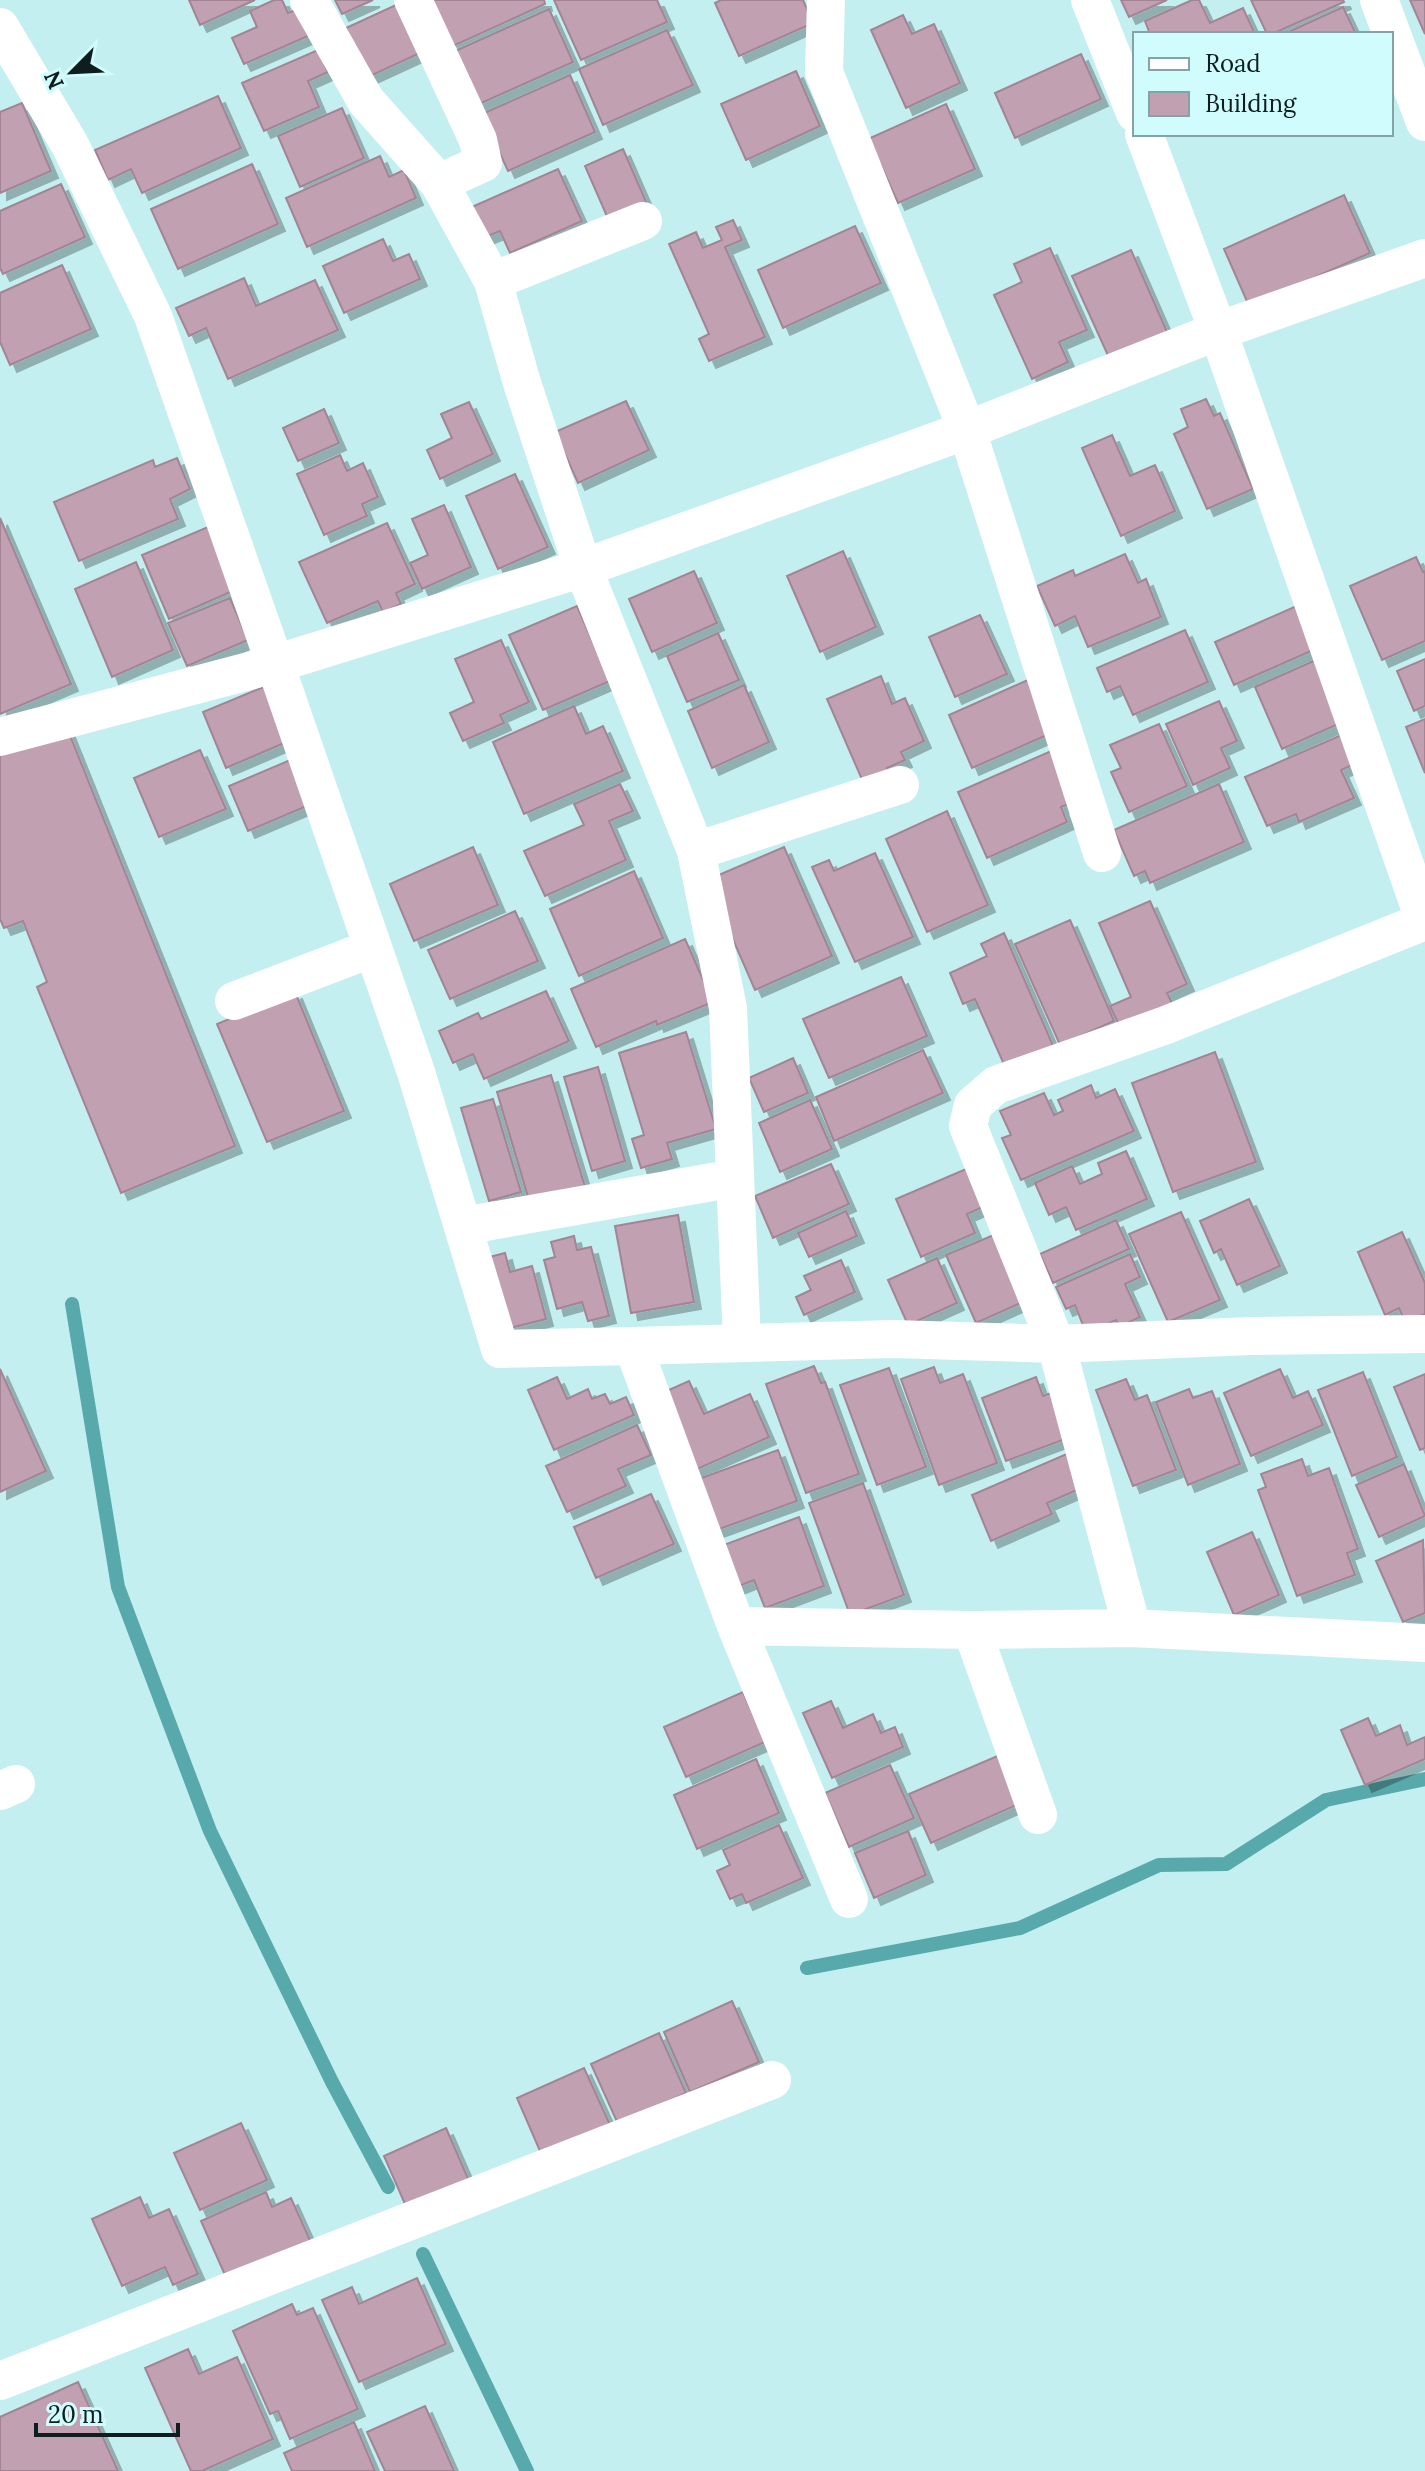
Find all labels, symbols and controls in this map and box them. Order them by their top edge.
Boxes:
north arrow [32,32,112,112]
legend [1133,32,1393,136]
text: Road [1205,48,1261,79]
text: N [37,67,70,94]
text: Building [1205,88,1297,119]
scale bar [36,2387,178,2437]
text: 20 m [48,2399,104,2430]

